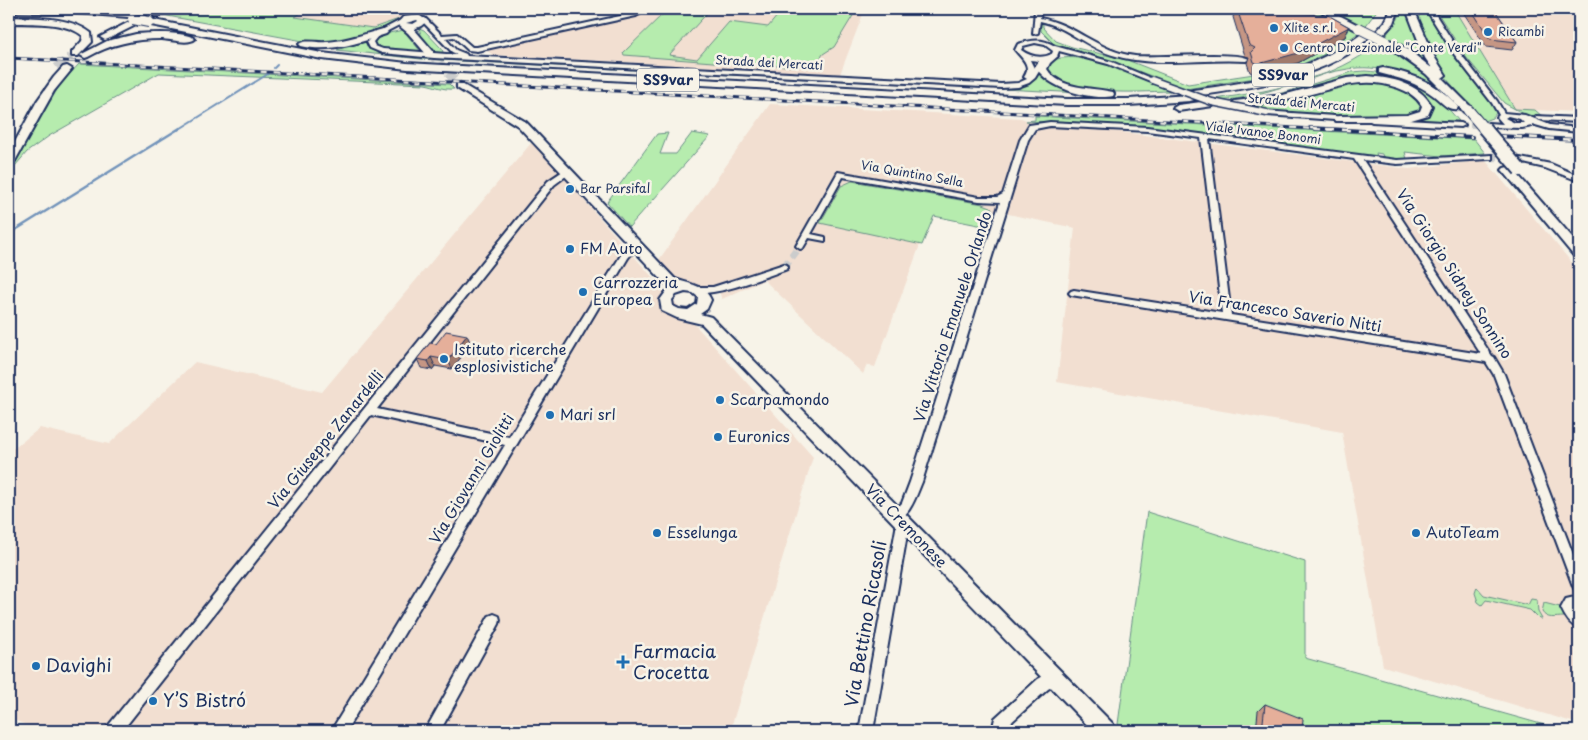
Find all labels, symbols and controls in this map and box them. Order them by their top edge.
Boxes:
place label: Xlite s.r.l. [1284,18,1336,36]
marker: Xlite s.r.l. [1268,22,1280,34]
place label: Ricambi [1498,22,1544,40]
marker: Ricambi [1482,26,1494,38]
place label: Centro Direzionale "Conte Verdi" [1294,38,1482,56]
marker: Centro Direzionale "Conte Verdi" [1278,42,1290,54]
street label: Strada dei Mercati [715,50,823,74]
road number: SS9var [1252,64,1314,86]
road number: SS9var [637,68,699,92]
street label: Strada dei Mercati [1247,88,1356,116]
street label: Viale Ivanoe Bonomi [1204,116,1322,148]
street label: Via Quintino Sella [860,155,965,191]
place label: Bar Parsifal [580,179,650,197]
marker: Bar Parsifal [564,183,576,195]
street label: Via Giorgio Sidney Sonnino [1392,184,1519,363]
street label: Via Vittorio Emanuele Orlando [907,208,997,425]
place label: FM Auto [580,236,643,259]
marker: FM Auto [564,243,576,255]
place label: Carrozzeria Europea [593,270,678,310]
street label: Via Francesco Saverio Nitti [1187,284,1383,337]
marker: Carrozzeria Europea [577,286,589,298]
place label: Istituto ricerche esplosivistiche [454,337,566,377]
marker: Istituto ricerche esplosivistiche [438,353,450,365]
street label: Via Giuseppe Zanardelli [261,365,388,513]
place label: Scarpamondo [730,387,829,410]
marker: Scarpamondo [714,394,726,406]
place label: Mari srl [560,402,616,425]
street label: Via Giovanni Giolitti [423,409,519,548]
marker: Mari srl [544,409,556,421]
place label: Euronics [728,424,790,447]
marker: Euronics [712,431,724,443]
street label: Via Cremonese [861,478,953,572]
place label: Esselunga [667,520,738,543]
place label: AutoTeam [1426,520,1499,543]
marker: Esselunga [651,527,663,539]
marker: AutoTeam [1410,527,1422,539]
street label: Via Bettino Ricasoli [837,538,893,709]
place label: Farmacia Crocetta [633,637,716,685]
place label: Davighi [46,651,112,678]
marker: Farmacia Crocetta [617,656,629,668]
marker: Davighi [30,660,42,672]
place label: Y’S Bistró [163,686,246,713]
marker: Y’S Bistró [147,695,159,707]

